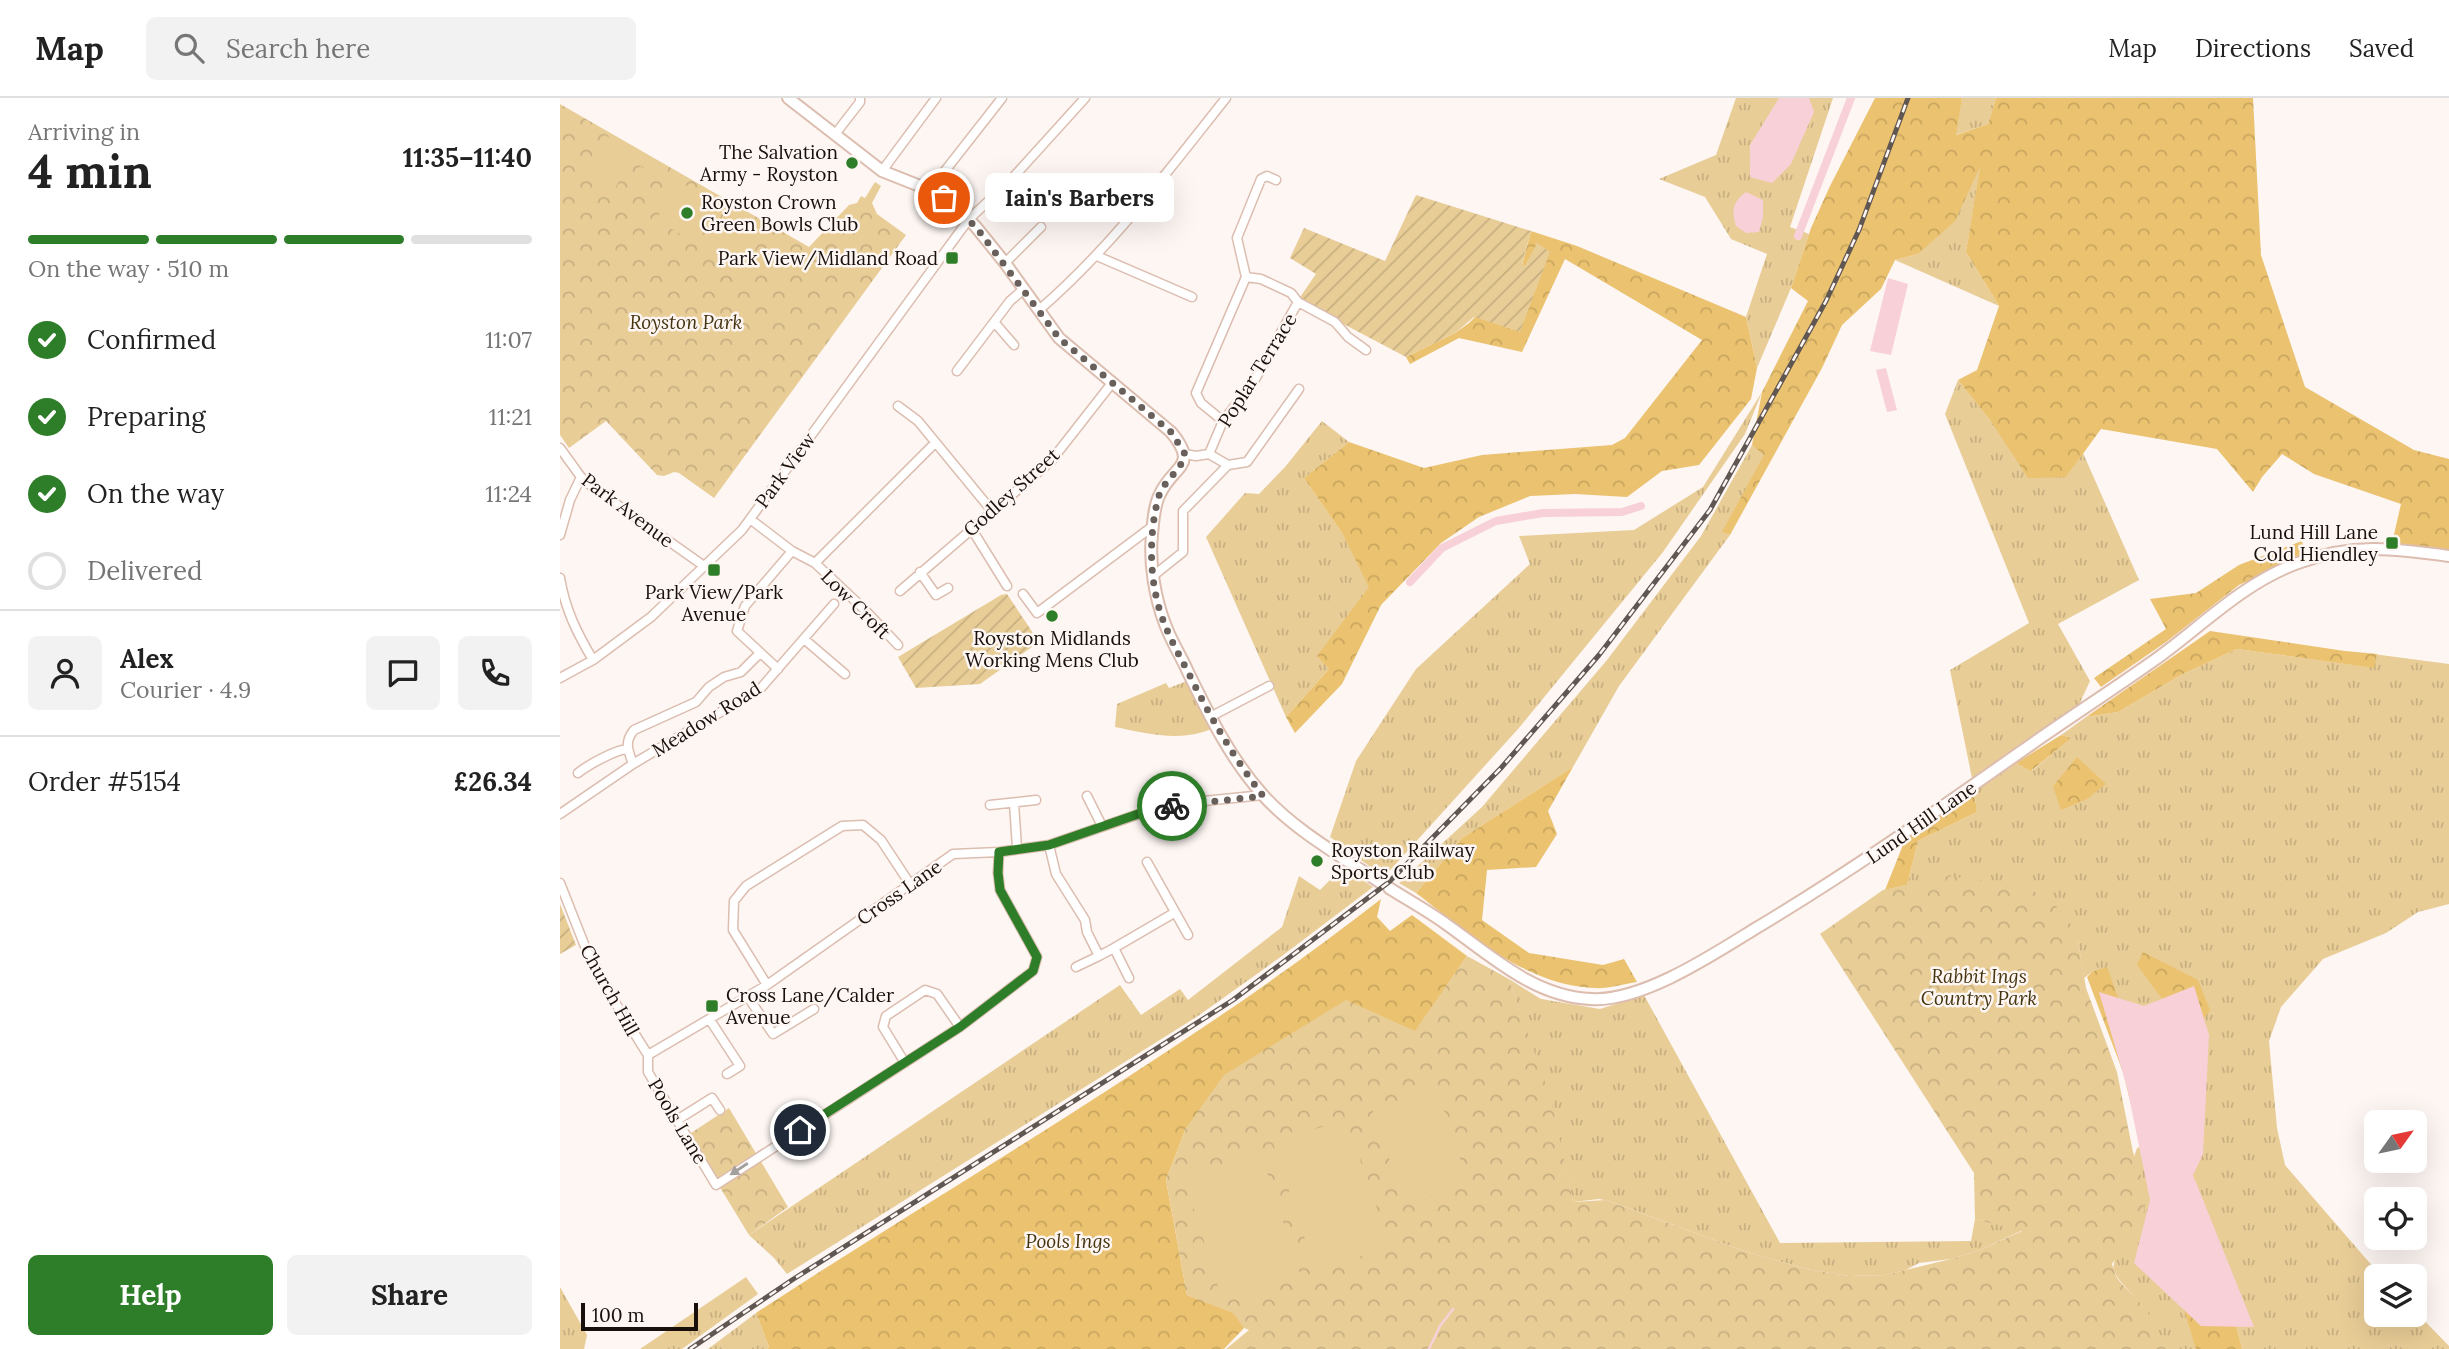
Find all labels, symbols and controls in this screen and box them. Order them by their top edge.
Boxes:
search box [146,17,636,80]
text: Map [35,27,104,69]
icon: search [170,29,208,67]
text: Search here [226,32,370,65]
text: Map [2108,33,2157,64]
text: Directions [2195,33,2311,64]
text: Saved [2349,33,2414,64]
text: Arriving in [28,117,140,146]
place label: The Salvation Army - Royston [699,140,838,186]
text: 11:35–11:40 [403,141,532,174]
text: 4 min [28,142,152,201]
marker: The Salvation Army - Royston [844,155,860,171]
pin [914,168,974,228]
callout: Iain's Barbers [986,174,1175,222]
icon: bag [925,179,963,217]
text: Iain's Barbers [1005,183,1154,212]
place label: Royston Crown Green Bowls Club [701,190,858,236]
marker: Royston Crown Green Bowls Club [679,205,695,221]
place label: Park View/Midland Road [718,246,938,271]
marker: Park View/Midland Road [944,250,960,266]
text: On the way · 510 m [28,254,229,283]
street label: Poplar Terrace [1212,309,1302,431]
park label: Royston Park [630,310,743,334]
icon: check [28,321,66,359]
text: Confirmed [87,323,216,356]
text: 11:07 [485,325,532,354]
icon: check [28,398,66,436]
text: Preparing [87,400,206,433]
text: 11:21 [489,402,532,431]
street label: Park View [750,427,821,512]
street label: Godley Street [958,442,1065,541]
street label: Park Avenue [577,468,679,552]
icon: check [28,475,66,513]
text: On the way [87,477,224,510]
text: 11:24 [485,479,532,508]
place label: Lund Hill Lane Cold Hiendley [2249,520,2378,566]
marker: Lund Hill Lane Cold Hiendley [2384,535,2400,551]
text: Delivered [87,554,203,587]
marker: Park View/Park Avenue [706,562,722,578]
street label: Low Croft [816,564,896,644]
place label: Park View/Park Avenue [645,580,784,626]
marker: Royston Midlands Working Mens Club [1044,608,1060,624]
place label: Royston Midlands Working Mens Club [965,626,1139,672]
button: person [28,636,102,710]
button: chat [366,636,440,710]
button: phone [458,636,532,710]
text: Alex [120,642,174,675]
text: Courier · 4.9 [120,675,251,704]
street label: Meadow Road [647,676,765,762]
text: Order #5154 [28,765,181,798]
text: £26.34 [453,765,532,798]
courier [1137,771,1207,841]
street label: Lund Hill Lane [1861,775,1981,869]
icon: bike [1153,787,1191,825]
place label: Royston Railway Sports Club [1331,838,1474,884]
marker: Royston Railway Sports Club [1309,853,1325,869]
street label: Cross Lane [852,854,946,930]
street label: Church Hill [575,940,645,1040]
park label: Rabbit Ings Country Park [1921,964,2037,1010]
place label: Cross Lane/Calder Avenue [725,983,895,1029]
marker: Cross Lane/Calder Avenue [704,998,720,1014]
street label: Pools Lane [643,1074,713,1168]
pin [770,1100,830,1160]
north arrow [2364,1110,2427,1172]
map controls [2364,1110,2427,1327]
icon: home [781,1111,819,1149]
one-way arrow [730,1163,749,1176]
button: locate [2364,1187,2427,1250]
park label: Pools Ings [1025,1229,1111,1253]
button: Help [28,1255,273,1335]
button: Share [287,1255,532,1335]
button: layers [2364,1264,2427,1327]
scale bar [581,1300,698,1332]
text: 100 m [592,1303,645,1327]

